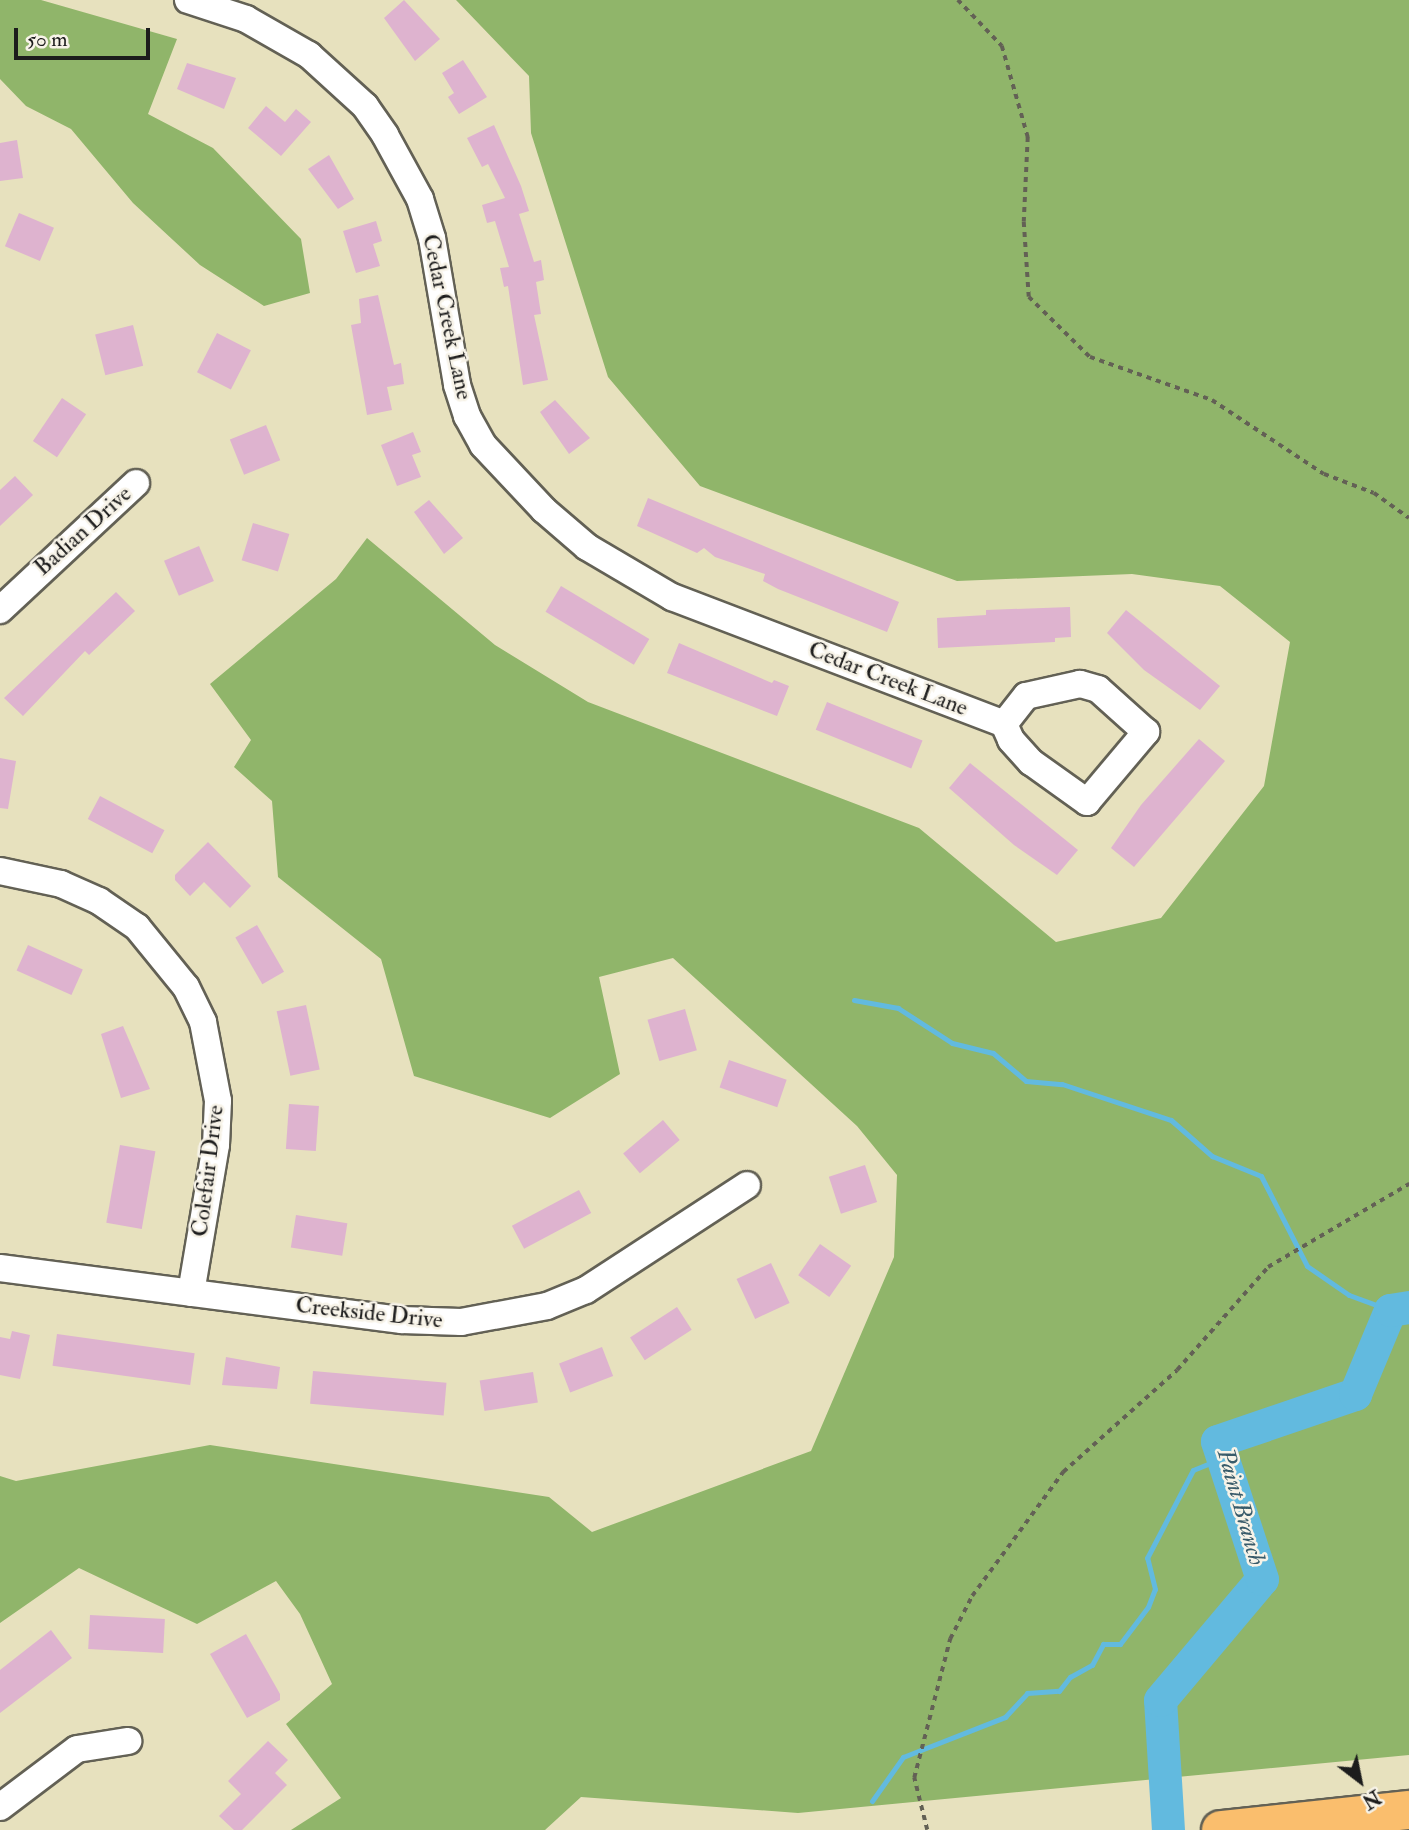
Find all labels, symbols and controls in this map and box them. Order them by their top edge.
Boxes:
scale bar [18,14,154,58]
text: 50 m [27,26,68,53]
street label: Cedar Creek Lane [416,232,478,402]
street label: Badian Drive [29,480,137,582]
street label: Cedar Creek Lane [804,636,972,722]
street label: Colefair Drive [186,1104,230,1238]
street label: Creekside Drive [294,1292,444,1334]
water label: Paint Branch [1211,1445,1271,1569]
north arrow [1325,1746,1395,1816]
text: N [1358,1784,1385,1813]

